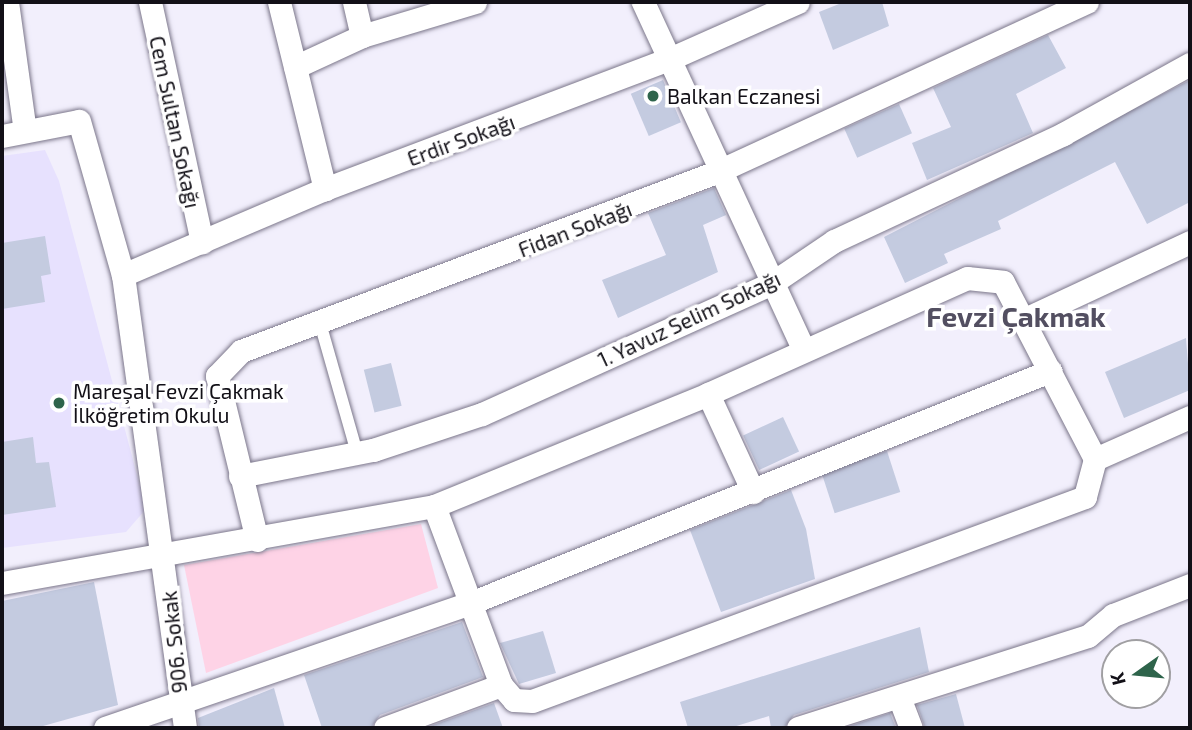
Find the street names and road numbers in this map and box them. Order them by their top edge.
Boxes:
street label: Cem Sultan Sokağı [144,34,206,210]
street label: Erdir Sokağı [404,109,518,171]
street label: Fidan Sokağı [515,196,635,262]
street label: 1. Yavuz Selim Sokağı [593,266,785,372]
street label: 906. Sokak [156,590,192,694]

